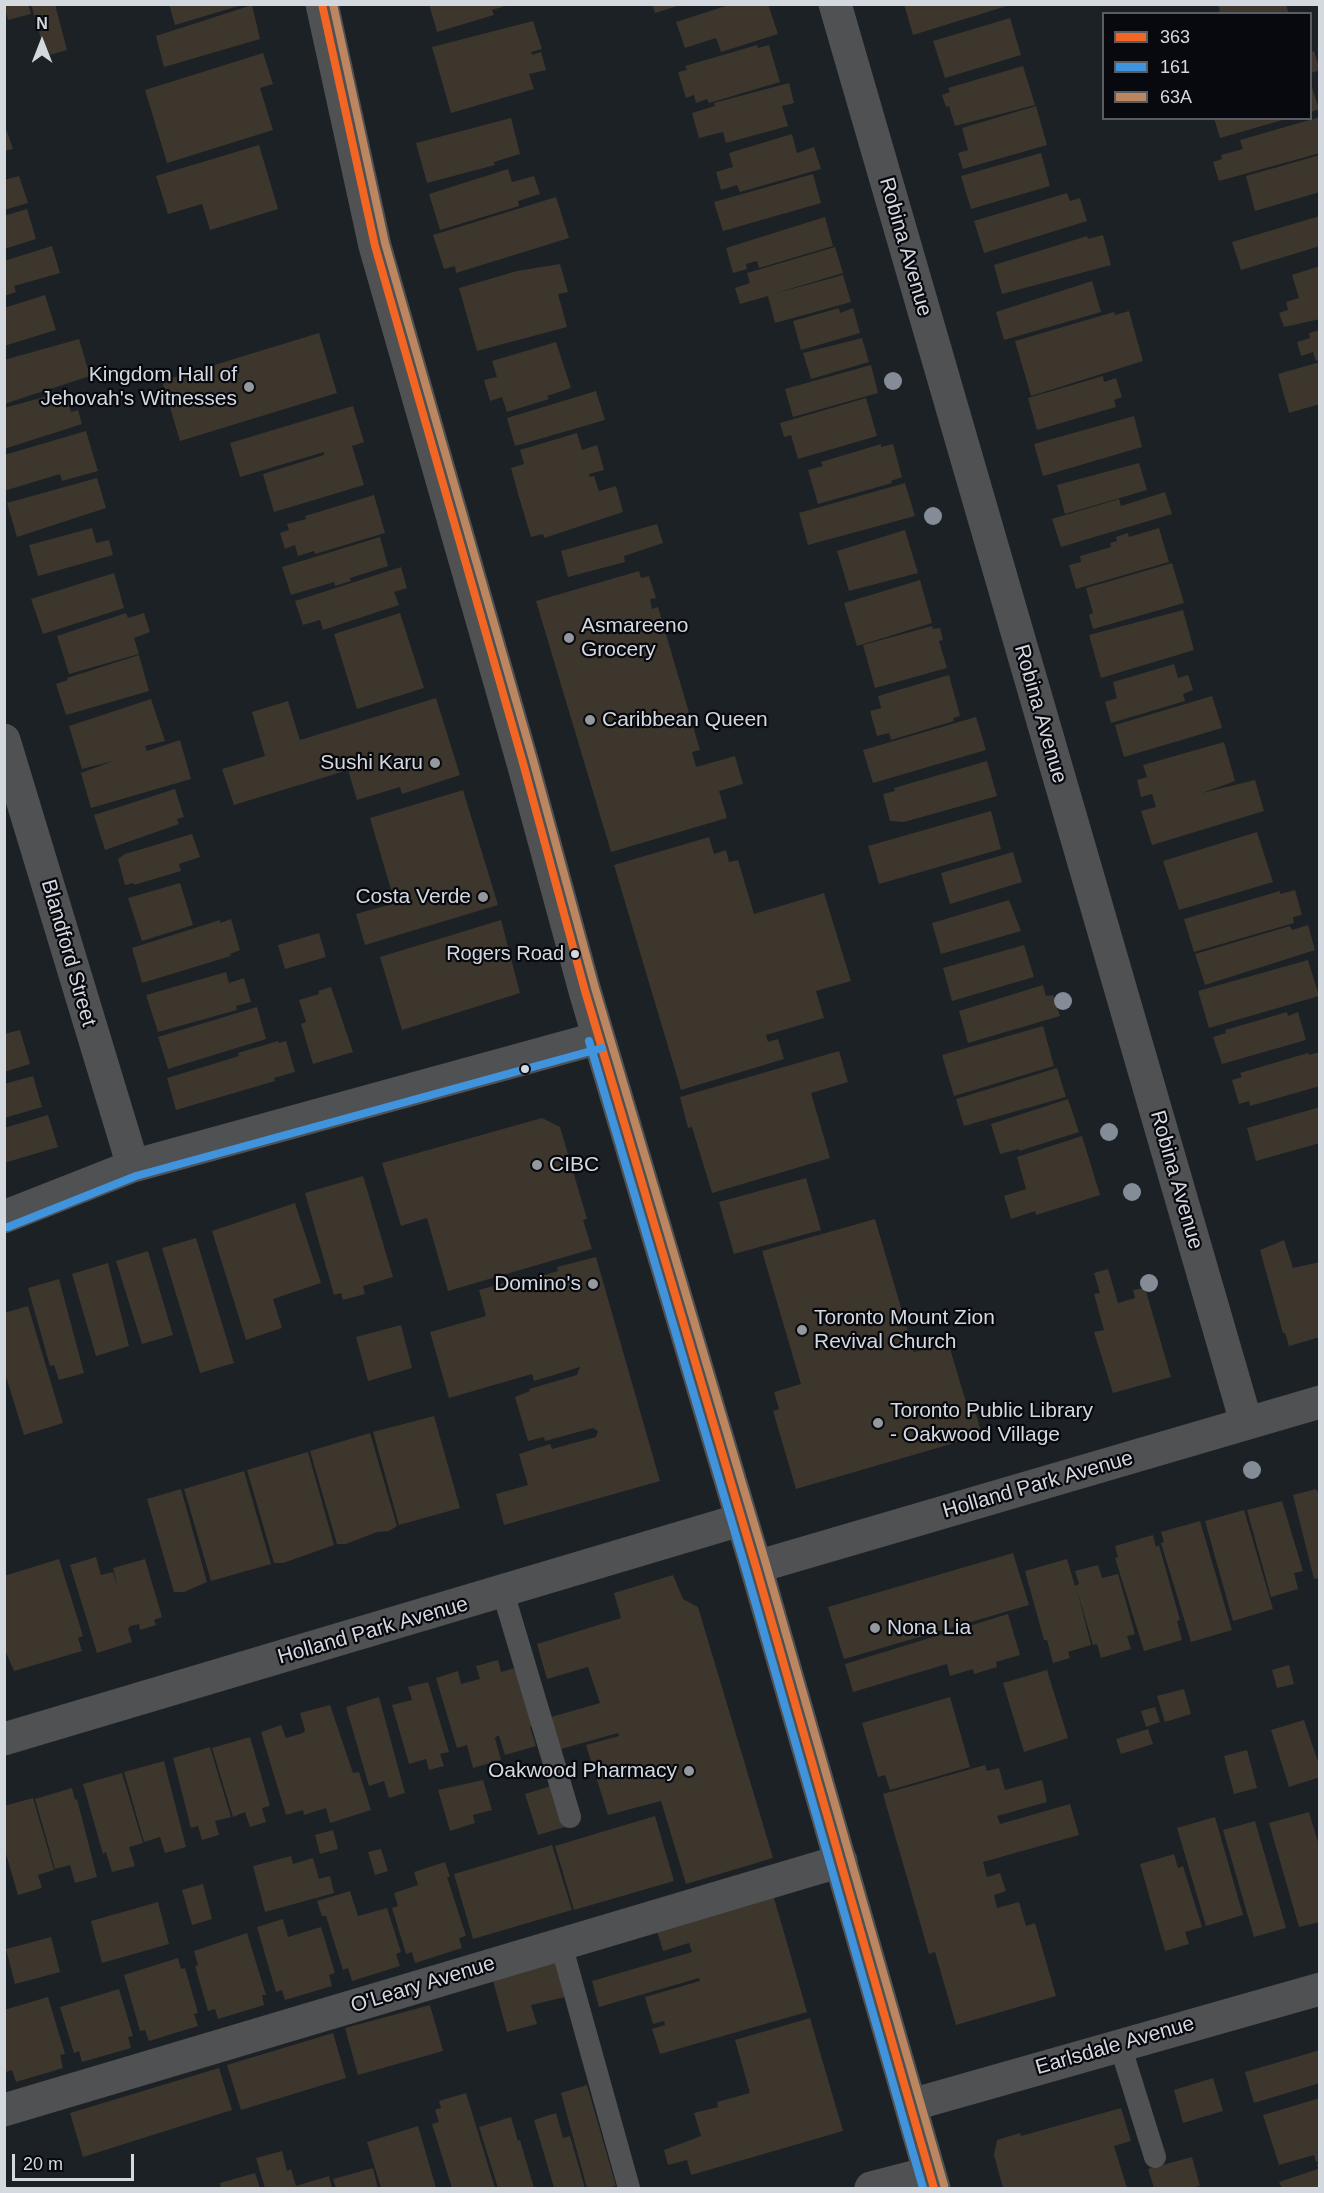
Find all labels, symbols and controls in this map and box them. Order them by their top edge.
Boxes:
north arrow [12,12,72,72]
legend [1102,12,1312,120]
text: N [36,15,48,32]
text: 363 [1160,27,1190,47]
text: 161 [1160,57,1190,77]
text: 63A [1160,87,1192,107]
street label: Robina Avenue [873,175,937,319]
place label: Kingdom Hall of Jehovah's Witnesses [40,362,237,412]
marker: Kingdom Hall of Jehovah's Witnesses [242,380,256,394]
place label: Asmareeno Grocery [581,613,688,663]
marker: Asmareeno Grocery [562,631,576,645]
street label: Robina Avenue [1008,642,1072,786]
place label: Caribbean Queen [602,707,768,733]
marker: Caribbean Queen [583,713,597,727]
place label: Sushi Karu [320,750,423,776]
marker: Sushi Karu [428,756,442,770]
street label: Blandford Street [35,877,101,1029]
place label: Costa Verde [355,884,471,910]
marker: Costa Verde [476,890,490,904]
place label: Rogers Road [446,942,564,966]
marker: Rogers Road [569,948,581,960]
unlabelled marker [519,1063,531,1075]
street label: Robina Avenue [1144,1108,1208,1252]
place label: CIBC [549,1152,599,1178]
marker: CIBC [530,1158,544,1172]
place label: Domino's [494,1271,581,1297]
marker: Domino's [586,1277,600,1291]
place label: Toronto Mount Zion Revival Church [814,1305,995,1355]
marker: Toronto Mount Zion Revival Church [795,1323,809,1337]
place label: Toronto Public Library - Oakwood Village [890,1398,1093,1448]
marker: Toronto Public Library - Oakwood Village [871,1416,885,1430]
street label: Holland Park Avenue [940,1446,1136,1524]
street label: Holland Park Avenue [275,1592,471,1670]
place label: Nona Lia [887,1615,971,1641]
marker: Nona Lia [868,1621,882,1635]
place label: Oakwood Pharmacy [488,1758,677,1784]
marker: Oakwood Pharmacy [682,1764,696,1778]
street label: O'Leary Avenue [348,1951,498,2019]
street label: Earlsdale Avenue [1033,2011,1197,2081]
scale bar [15,2142,136,2180]
text: 20 m [23,2154,63,2174]

